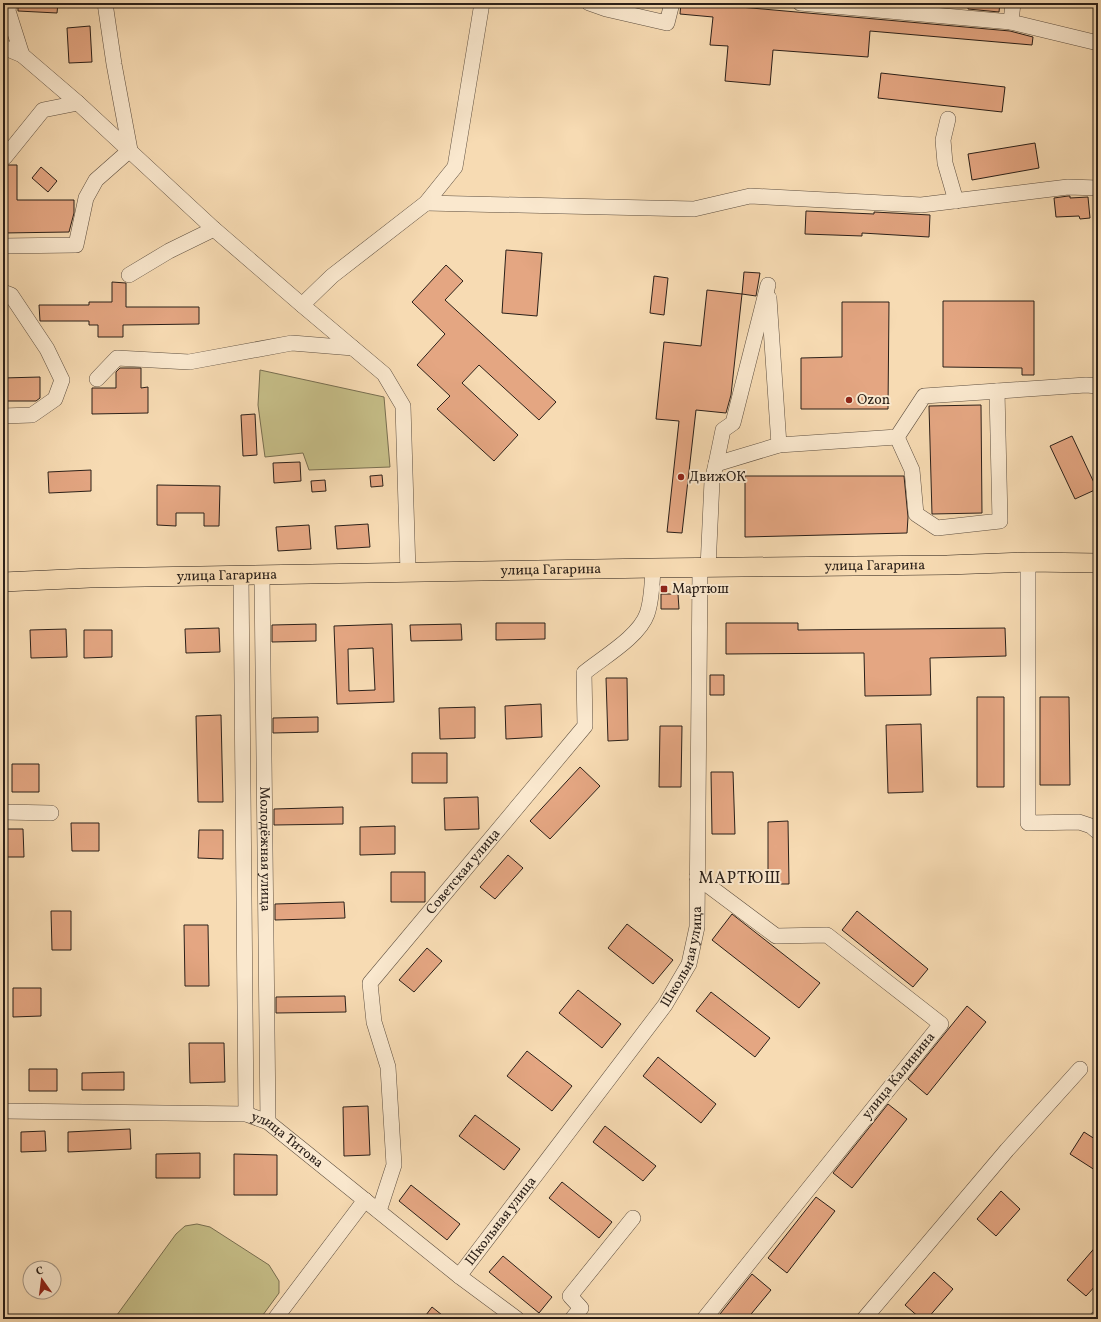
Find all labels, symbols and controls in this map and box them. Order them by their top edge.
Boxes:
place label: Ozon [857,391,890,410]
marker: Ozon [844,395,854,405]
place label: ДвижОК [689,468,746,487]
marker: ДвижОК [676,472,686,482]
street label: улица Гагарина [824,556,925,576]
street label: улица Гагарина [500,559,601,580]
street label: улица Гагарина [176,565,277,586]
place label: Мартюш [672,580,729,599]
marker: Мартюш [659,584,669,594]
street label: Молодёжная улица [255,786,275,912]
street label: Советская улица [422,825,505,919]
district label: МАРТЮШ [699,868,781,890]
street label: Школьная улица [656,906,707,1011]
street label: улица Калинина [858,1028,940,1124]
street label: улица Титова [248,1107,327,1172]
street label: Школьная улица [461,1173,541,1270]
north arrow [22,1260,62,1300]
text: С [35,1264,45,1280]

